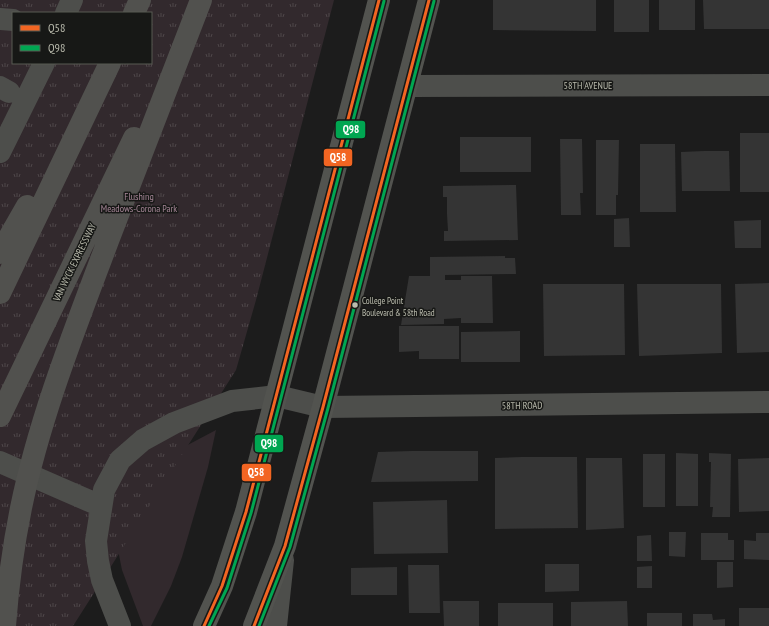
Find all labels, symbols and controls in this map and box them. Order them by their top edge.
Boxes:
legend [12,12,152,64]
text: Q58 [48,20,65,35]
text: Q98 [48,40,65,55]
street label: 58TH AVENUE [564,79,612,92]
line badge: Q98 [335,120,366,139]
text: Q98 [343,122,359,136]
line badge: Q58 [323,148,353,167]
text: Q58 [330,150,346,164]
park label: Flushing Meadows-Corona Park [101,190,177,215]
street label: VAN WYCK EXPRESSWAY [50,221,99,304]
place label: College Point Boulevard & 58th Road [362,295,435,318]
marker: College Point Boulevard & 58th Road [350,300,360,310]
street label: 58TH ROAD [502,399,542,412]
line badge: Q98 [254,434,284,453]
text: Q98 [261,436,277,450]
line badge: Q58 [241,463,272,482]
text: Q58 [248,465,264,479]

